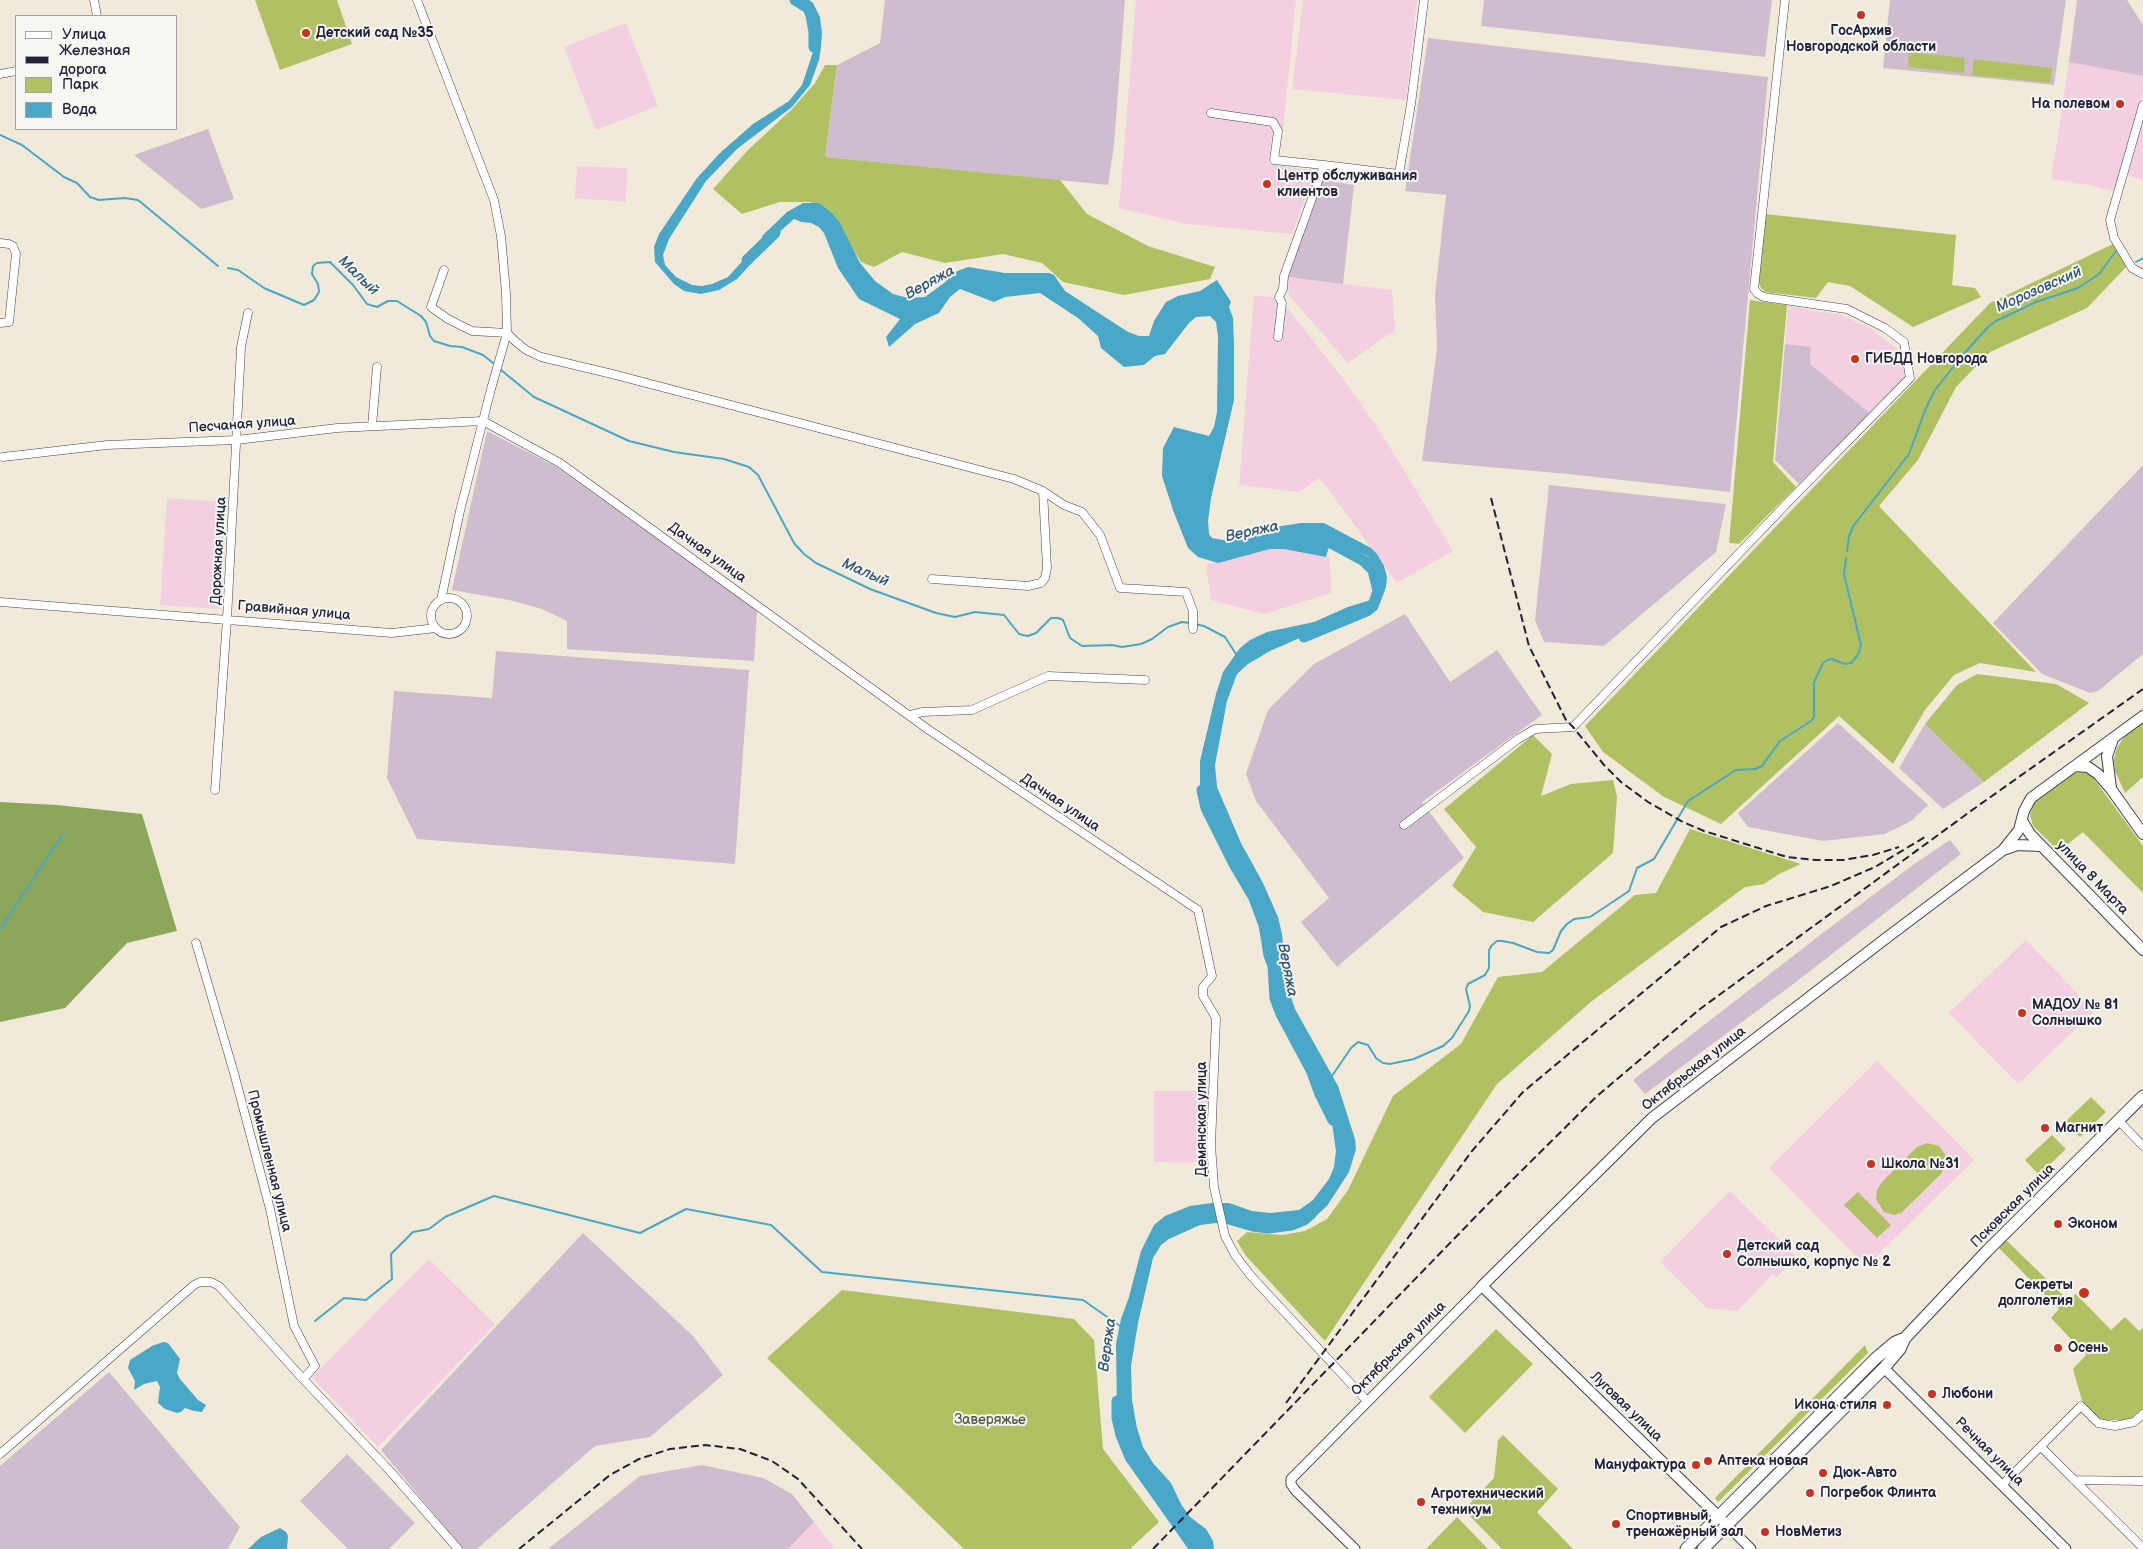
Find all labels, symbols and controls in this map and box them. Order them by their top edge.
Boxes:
marker: ГосАрхив Новгородской области [1855,9,1867,21]
legend [15,15,178,130]
place label: ГосАрхив Новгородской области [1786,23,1936,56]
text: Улица [62,25,106,44]
place label: Детский сад №35 [316,25,434,41]
marker: Детский сад №35 [300,27,312,39]
text: Железная дорога [59,41,130,79]
text: Парк [62,75,99,94]
place label: На полевом [2031,96,2110,112]
marker: На полевом [2114,98,2126,110]
text: Вода [62,100,97,119]
place label: Центр обслуживания клиентов [1277,168,1417,200]
marker: Центр обслуживания клиентов [1261,178,1273,190]
water label: Малый [334,252,382,300]
water label: Веряжа [902,262,958,304]
water label: Морозовский [1993,263,2085,317]
place label: ГИБДД Новгорода [1865,351,1987,367]
marker: ГИБДД Новгорода [1849,353,1861,365]
street label: Песчаная улица [188,413,296,437]
street label: Дорожная улица [208,496,230,606]
water label: Веряжа [1224,518,1280,546]
street label: Дачная улица [665,519,749,587]
water label: Малый [839,555,891,591]
street label: Гравийная улица [237,598,351,624]
street label: Дачная улица [1017,770,1103,836]
street label: улица 8 Марта [2052,837,2132,919]
water label: Веряжа [1273,942,1301,998]
place label: МАДОУ № 81 Солнышко [2032,997,2118,1030]
marker: МАДОУ № 81 Солнышко [2016,1007,2028,1019]
street label: Октябрьская улица [1639,1023,1749,1115]
street label: Демянская улица [1194,1061,1210,1177]
street label: Промышленная улица [243,1088,295,1234]
place label: Магнит [2055,1120,2103,1136]
marker: Магнит [2039,1122,2051,1134]
place label: Школа №31 [1881,1156,1959,1172]
marker: Школа №31 [1865,1158,1877,1170]
street label: Псковская улица [1968,1161,2058,1251]
place label: Эконом [2068,1216,2118,1232]
marker: Эконом [2052,1218,2064,1230]
place label: Детский сад Солнышко, корпус № 2 [1737,1238,1891,1270]
marker: Детский сад Солнышко, корпус № 2 [1721,1248,1733,1260]
place label: Секреты долголетия [1998,1277,2073,1310]
marker: Секреты долголетия [2077,1286,2091,1300]
street label: Октябрьская улица [1348,1298,1450,1400]
water label: Веряжа [1095,1317,1121,1373]
place label: Осень [2068,1340,2108,1356]
marker: Осень [2052,1342,2064,1354]
street label: Луговая улица [1586,1368,1666,1446]
place label: Любони [1942,1386,1993,1402]
marker: Любони [1926,1388,1938,1400]
place label: Икона стиля [1794,1397,1877,1413]
marker: Икона стиля [1881,1399,1893,1411]
park label: Заверяжье [954,1412,1026,1428]
street label: Речная улица [1951,1414,2027,1490]
place label: Аптека новая [1718,1453,1808,1469]
marker: Аптека новая [1702,1455,1714,1467]
place label: Мануфактура [1594,1457,1686,1473]
marker: Мануфактура [1690,1459,1702,1471]
place label: Дюк-Авто [1833,1465,1897,1481]
marker: Дюк-Авто [1817,1467,1829,1479]
place label: Погребок Флинта [1820,1485,1936,1501]
place label: Агротехнический техникум [1431,1486,1544,1518]
marker: Погребок Флинта [1804,1487,1816,1499]
marker: Агротехнический техникум [1415,1496,1427,1508]
place label: Спортивный, тренажёрный зал [1626,1508,1744,1540]
marker: Спортивный, тренажёрный зал [1610,1518,1622,1530]
place label: НовМетиз [1775,1524,1842,1540]
marker: НовМетиз [1759,1526,1771,1538]

